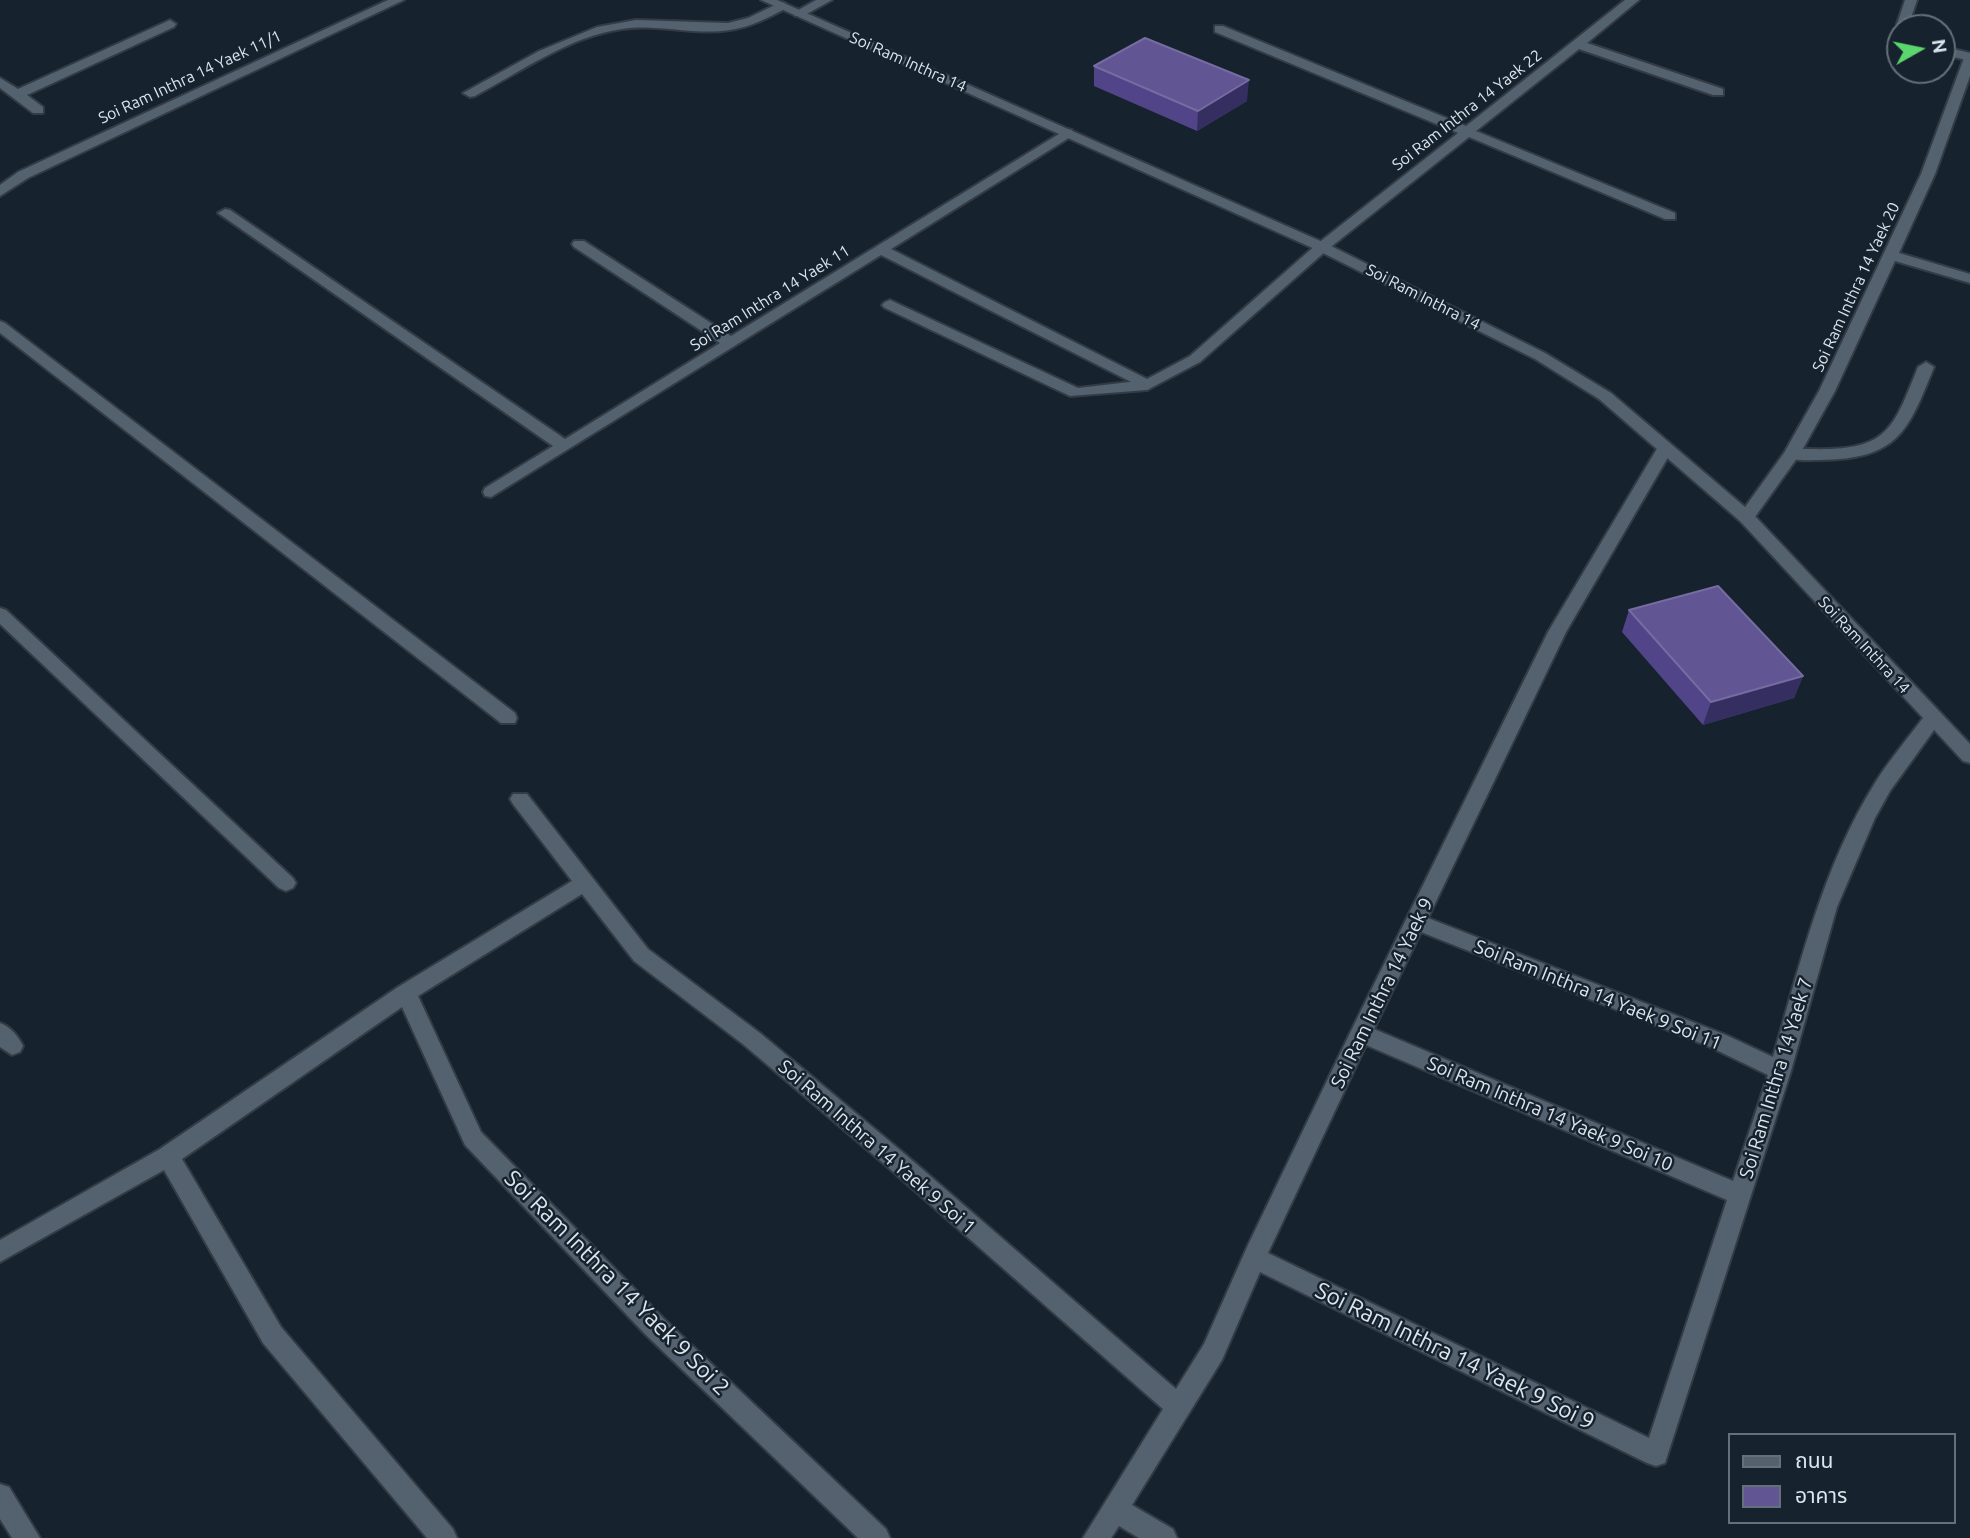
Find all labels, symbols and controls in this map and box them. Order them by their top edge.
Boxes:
north arrow [1886,14,1956,84]
street label: Soi Ram Inthra 14 Yaek 11/1 [95,26,285,128]
street label: Soi Ram Inthra 14 [847,28,969,96]
text: N [1928,37,1952,55]
street label: Soi Ram Inthra 14 Yaek 22 [1388,46,1546,174]
street label: Soi Ram Inthra 14 Yaek 20 [1808,199,1904,375]
street label: Soi Ram Inthra 14 Yaek 11 [687,241,853,355]
street label: Soi Ram Inthra 14 [1363,260,1483,334]
street label: Soi Ram Inthra 14 [1814,593,1914,697]
street label: Soi Ram Inthra 14 Yaek 9 [1326,894,1438,1092]
street label: Soi Ram Inthra 14 Yaek 9 Soi 11 [1471,935,1725,1055]
street label: Soi Ram Inthra 14 Yaek 7 [1735,975,1817,1181]
street label: Soi Ram Inthra 14 Yaek 9 Soi 10 [1424,1052,1676,1176]
street label: Soi Ram Inthra 14 Yaek 9 Soi 1 [774,1055,980,1239]
street label: Soi Ram Inthra 14 Yaek 9 Soi 2 [499,1165,735,1401]
street label: Soi Ram Inthra 14 Yaek 9 Soi 9 [1311,1276,1599,1436]
legend [1728,1433,1956,1524]
text: ถนน [1795,1448,1833,1472]
text: อาคาร [1795,1483,1847,1507]

